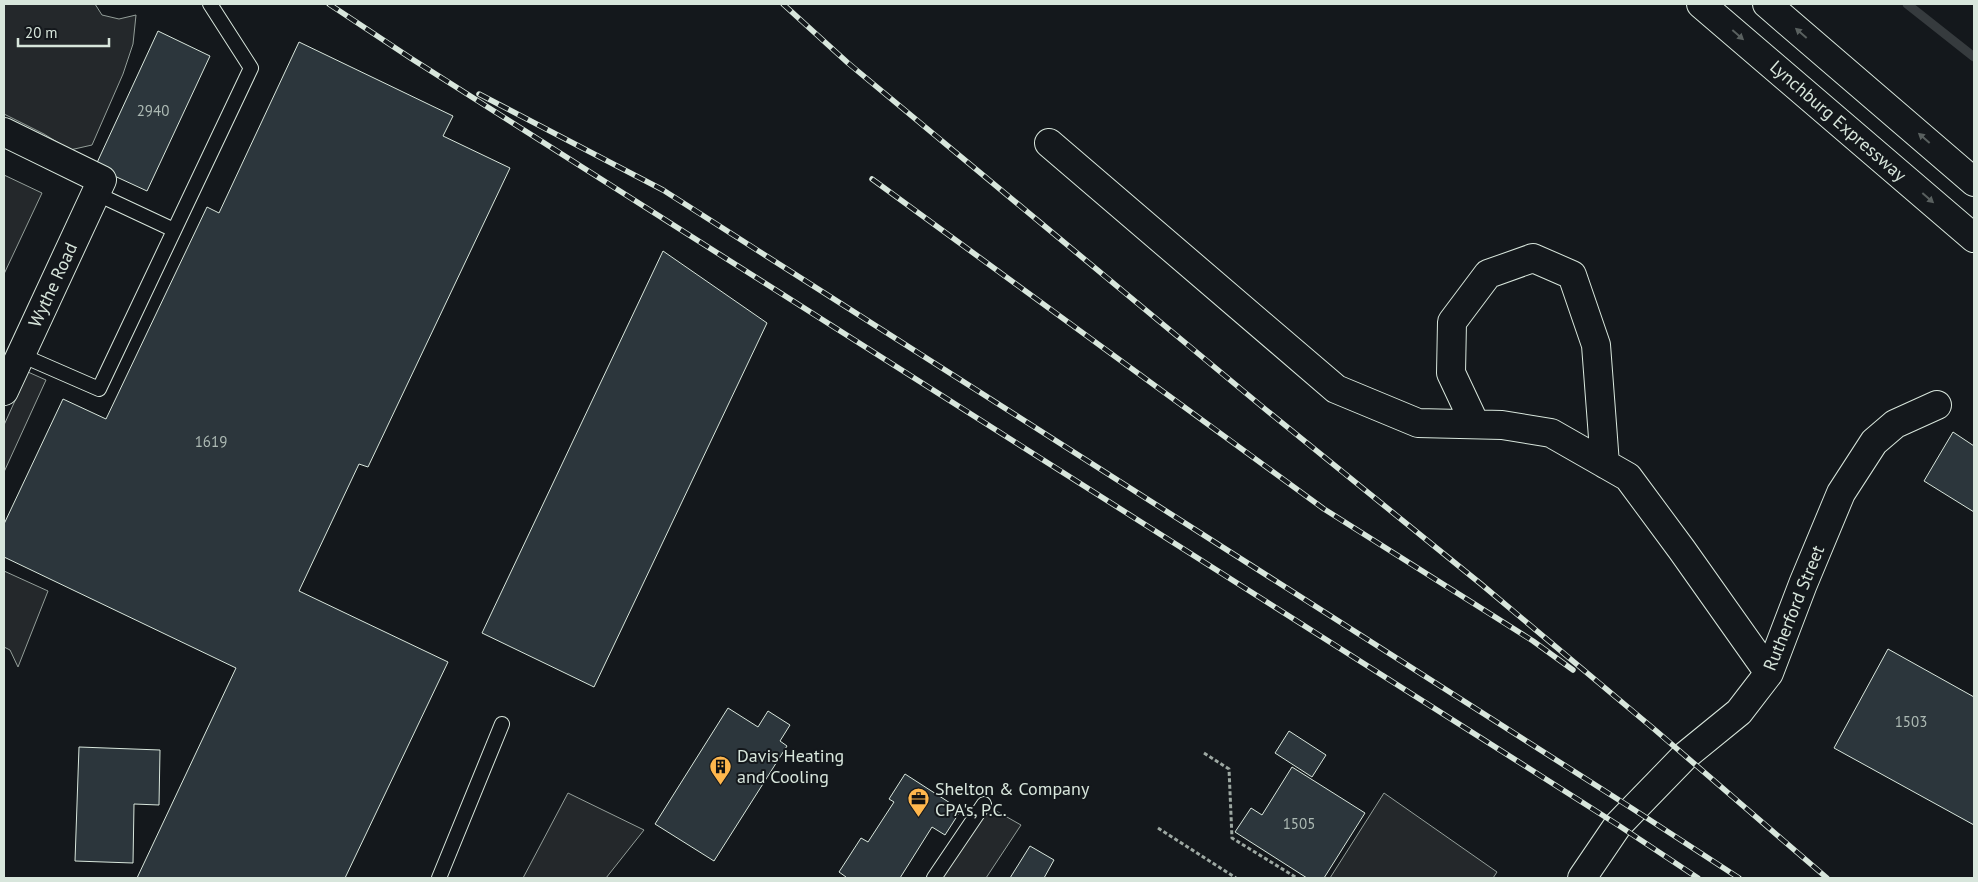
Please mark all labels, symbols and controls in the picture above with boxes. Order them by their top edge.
scale bar [18,15,109,47]
text: 20 m [25,23,58,42]
one-way arrow [1794,27,1807,38]
one-way arrow [1731,30,1744,41]
street label: Lynchburg Expressway [1765,55,1912,187]
house number: 2940 [137,101,169,120]
one-way arrow [1918,133,1931,144]
one-way arrow [1921,193,1934,204]
street label: Wythe Road [23,239,82,331]
house number: 1619 [195,432,227,451]
street label: Rutherford Street [1758,542,1829,674]
house number: 1503 [1895,712,1927,731]
place label: Davis Heating and Cooling [737,744,844,788]
building icon: Davis Heating and Cooling [709,754,733,785]
place label: Shelton & Company CPA's, P.C. [935,777,1090,821]
office icon: Shelton & Company CPA's, P.C. [907,787,931,818]
house number: 1505 [1283,814,1315,833]

